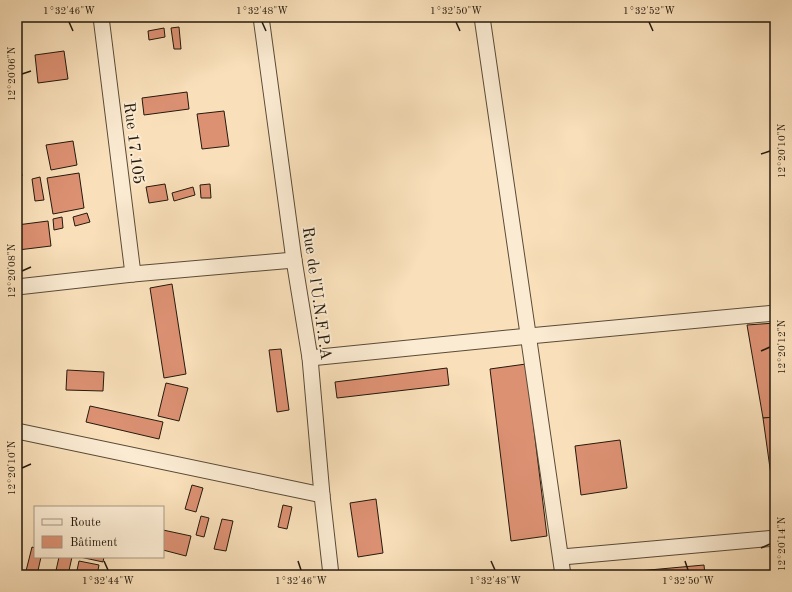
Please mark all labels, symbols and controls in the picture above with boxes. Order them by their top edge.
text: 1°32'46"W [43,6,95,16]
text: 1°32'48"W [236,6,288,16]
text: 1°32'50"W [430,6,482,16]
text: 1°32'52"W [623,6,675,16]
text: 12°20'06"N [7,46,17,101]
street label: Rue 17.105 [120,101,146,185]
text: 12°20'10"N [777,123,787,178]
street label: Rue de l'U.N.F.P.A [299,226,333,361]
text: 12°20'08"N [7,243,17,298]
text: 12°20'12"N [777,319,787,374]
text: 12°20'10"N [7,440,17,495]
legend [34,506,164,558]
text: 12°20'14"N [777,516,787,571]
text: Route [70,517,101,529]
text: Bâtiment [70,537,117,549]
text: 1°32'44"W [82,576,134,586]
text: 1°32'46"W [275,576,327,586]
text: 1°32'48"W [469,576,521,586]
text: 1°32'50"W [662,576,714,586]

